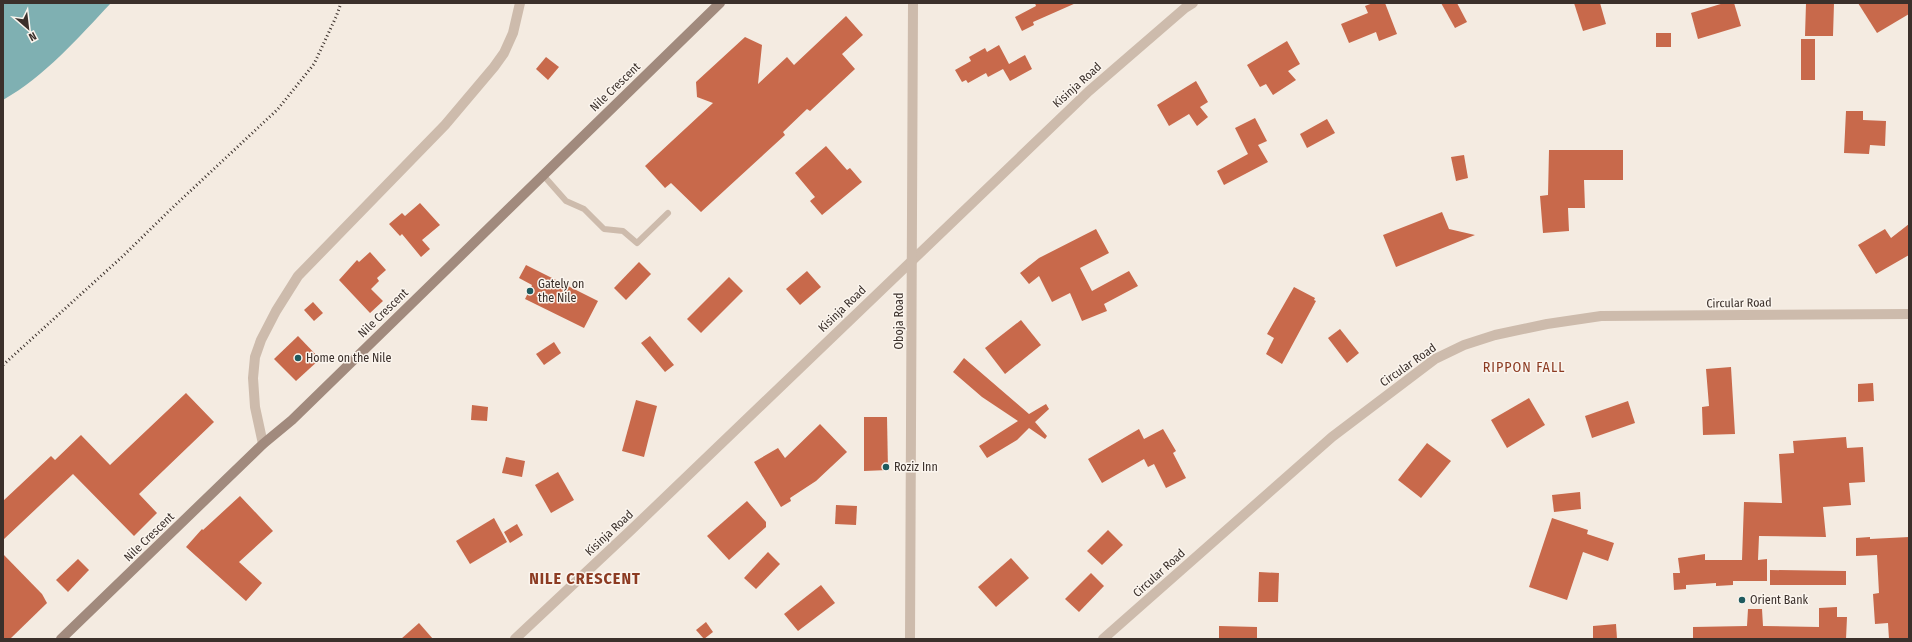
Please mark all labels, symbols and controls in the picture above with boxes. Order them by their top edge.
north arrow [8,8,48,48]
text: N [26,29,38,44]
street label: Nile Crescent [587,60,643,114]
street label: Kisinja Road [1050,60,1104,110]
place label: Gately on the Nile [538,277,584,305]
street label: Kisinja Road [815,283,869,335]
street label: Nile Crescent [355,286,411,340]
marker: Gately on the Nile [525,286,535,296]
street label: Oboja Road [892,293,906,349]
street label: Circular Road [1706,295,1772,311]
street label: Circular Road [1377,341,1439,389]
place label: Home on the Nile [306,351,391,365]
marker: Home on the Nile [293,353,303,363]
district label: RIPPON FALL [1483,359,1565,376]
place label: Roziz Inn [894,460,938,474]
marker: Roziz Inn [881,462,891,472]
street label: Kisinja Road [582,507,636,559]
street label: Nile Crescent [121,510,177,564]
street label: Circular Road [1130,546,1188,600]
district label: NILE CRESCENT [529,569,641,588]
place label: Orient Bank [1750,593,1809,607]
marker: Orient Bank [1737,595,1747,605]

